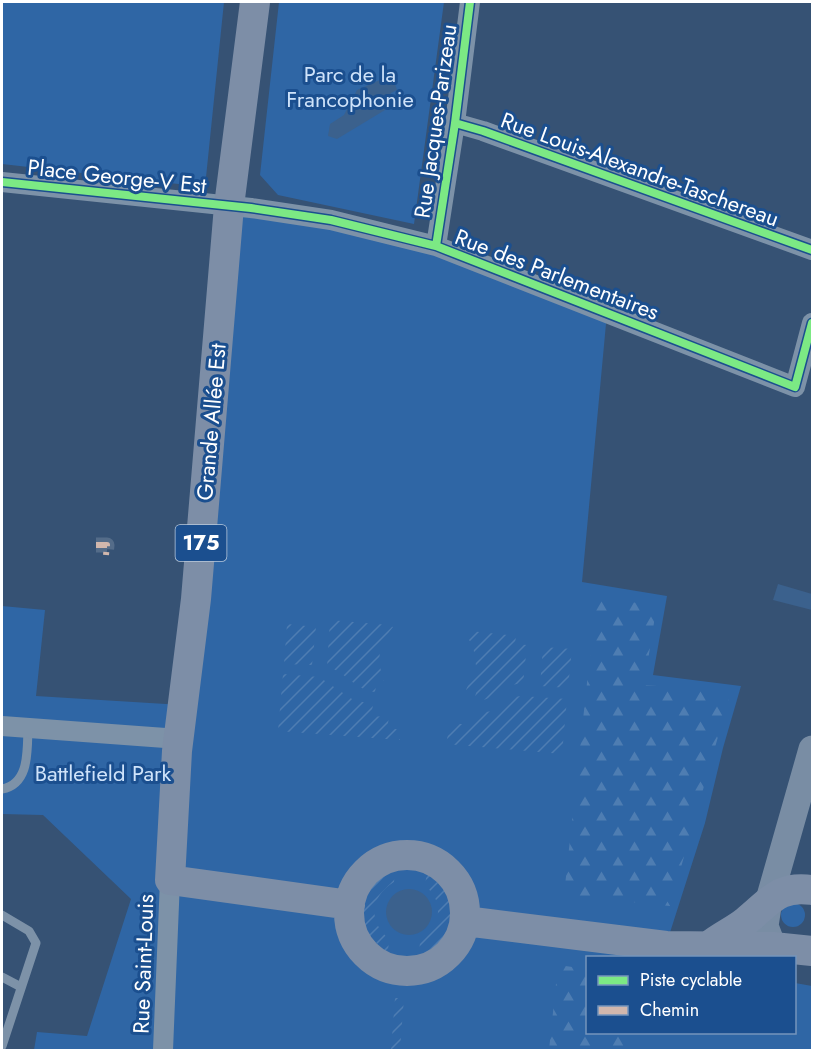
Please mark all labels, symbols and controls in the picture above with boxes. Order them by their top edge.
street label: Rue Jacques-Parizeau [406,22,464,220]
park label: Parc de la Francophonie [286,58,414,115]
street label: Rue Louis-Alexandre-Taschereau [497,104,783,234]
street label: Place George-V Est [26,151,209,201]
street label: Rue des Parlementaires [450,220,664,328]
street label: Grande Allée Est [188,342,234,502]
road number: 175 [176,525,226,561]
park label: Battlefield Park [35,757,172,789]
street label: Rue Saint-Louis [125,894,161,1034]
legend [586,956,796,1034]
text: Piste cyclable [640,967,742,993]
text: Chemin [640,997,699,1023]

